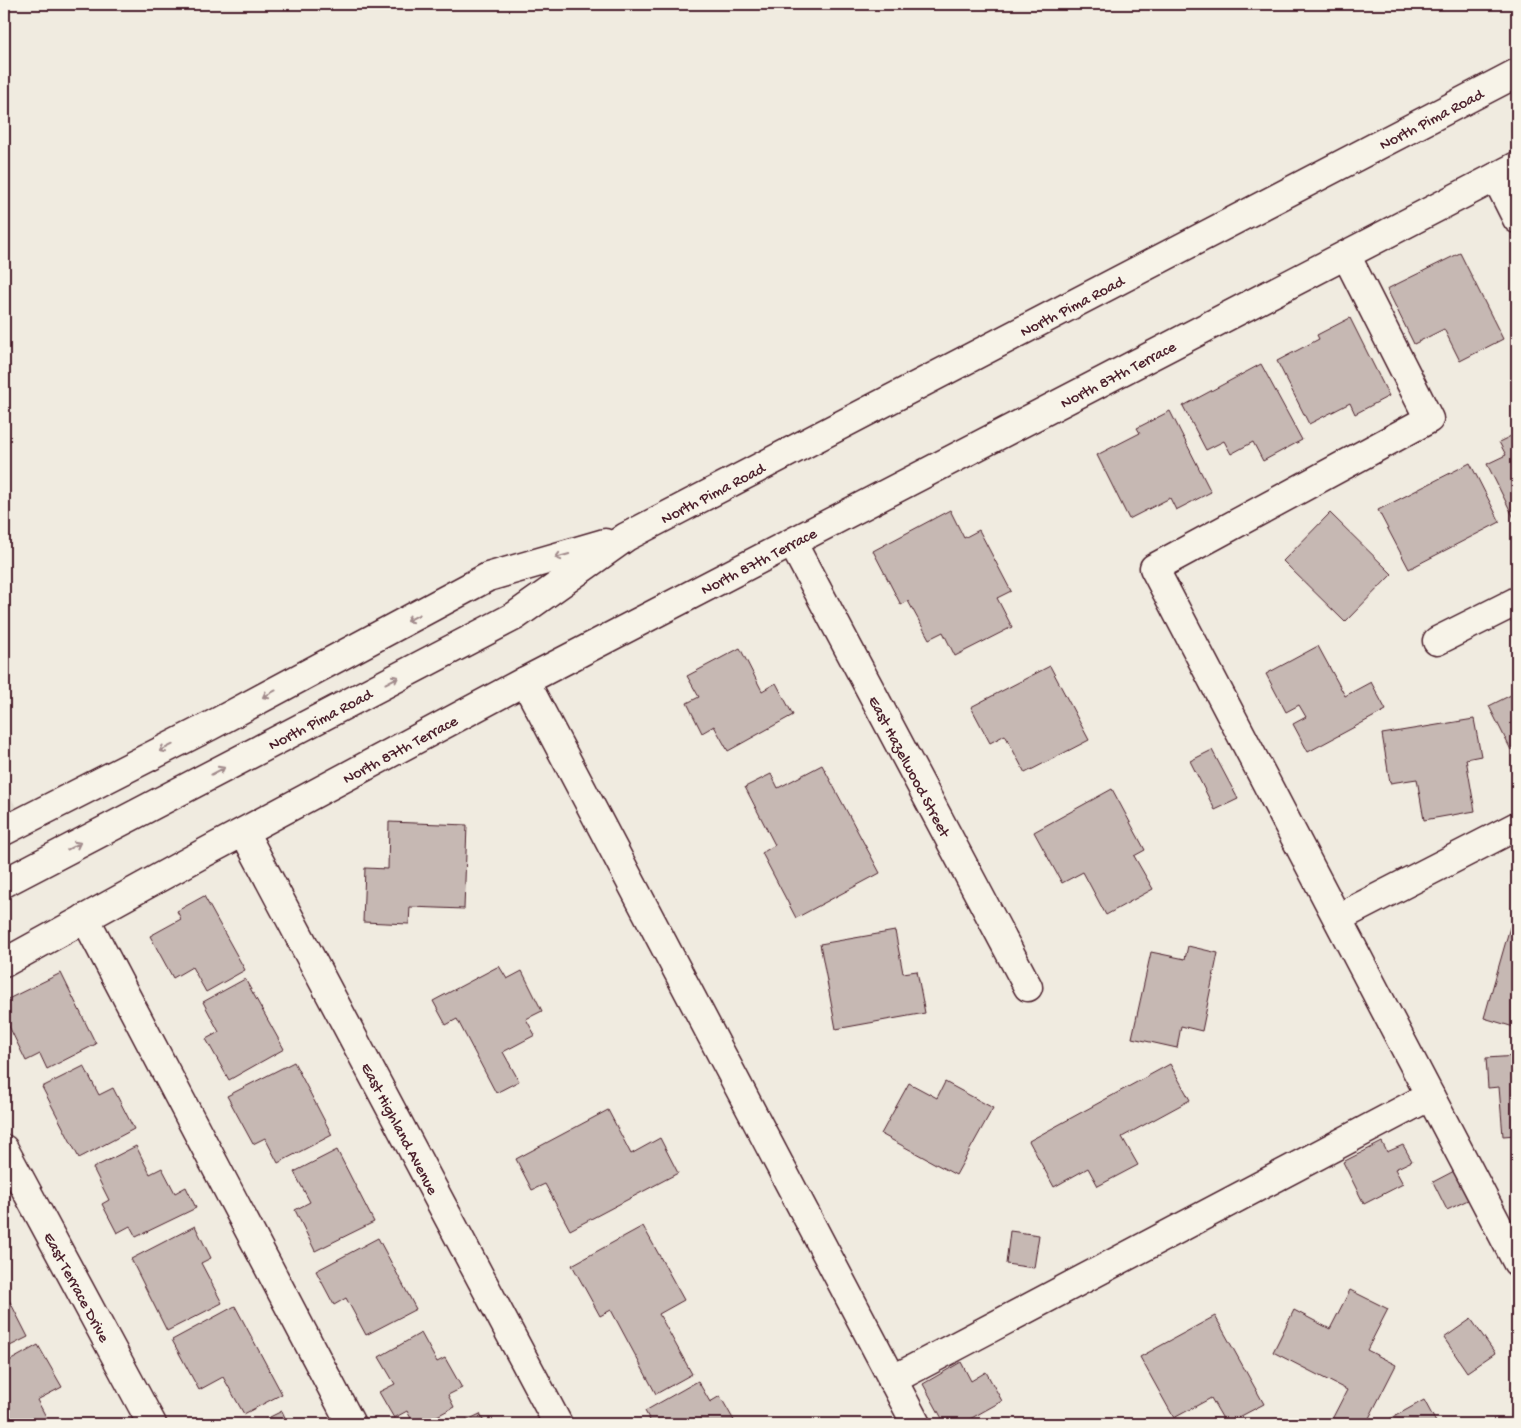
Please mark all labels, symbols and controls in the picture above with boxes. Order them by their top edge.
street label: North Pima Road [1377,85,1489,156]
street label: North Pima Road [1018,272,1130,343]
street label: North 87th Terrace [1058,338,1181,414]
street label: North Pima Road [659,460,771,530]
street label: North 87th Terrace [699,525,821,601]
one-way arrow [555,551,571,561]
one-way arrow [406,613,421,623]
one-way arrow [384,675,399,685]
street label: North Pima Road [266,686,378,756]
one-way arrow [262,689,277,699]
street label: East Hazelwood Street [862,694,953,842]
street label: North 87th Terrace [340,712,463,790]
one-way arrow [159,744,174,753]
one-way arrow [210,766,225,775]
one-way arrow [66,841,81,850]
street label: East Highland Avenue [355,1060,441,1200]
street label: East Terrace Drive [38,1230,113,1347]

